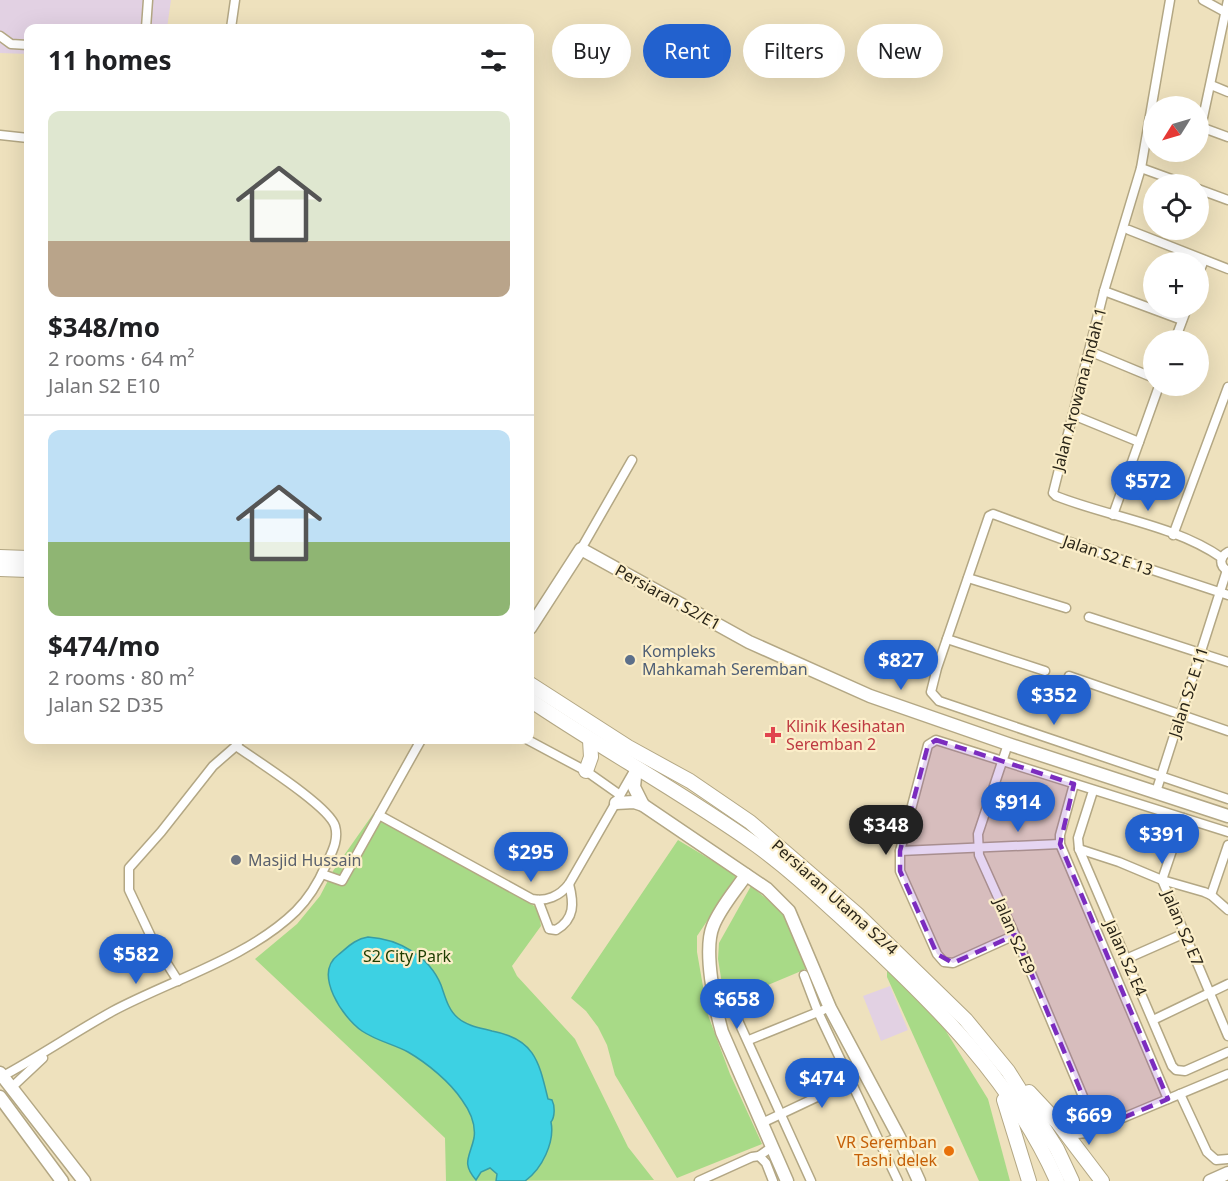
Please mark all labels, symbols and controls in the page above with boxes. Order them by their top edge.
chip: Buy [552,24,631,78]
chip: Rent [643,24,731,78]
chip: Filters [743,24,845,78]
chip: New [857,24,943,78]
text: 11 homes [48,42,172,78]
icon: filters [477,44,510,77]
north arrow [1143,96,1209,162]
map controls [1143,96,1209,396]
icon: home [225,150,333,258]
button: locate [1143,174,1209,240]
button: + [1143,252,1209,318]
street label: Jalan Arowana Indah 1 [1046,305,1111,475]
text: $348/mo [48,309,160,345]
button: − [1143,330,1209,396]
text: 2 rooms · 64 m² [48,345,195,372]
text: Jalan S2 E10 [48,372,160,399]
pin: $572 [1112,461,1184,512]
text: $572 [1125,467,1171,494]
icon: home [225,469,333,577]
street label: Jalan S2 E 13 [1058,529,1156,581]
street label: Persiaran S2/E1 [611,559,725,635]
text: $474/mo [48,628,160,664]
place label: Kompleks Mahkamah Seremban [642,640,808,680]
pin: $827 [865,640,937,691]
street label: Jalan S2 E 11 [1162,644,1213,742]
text: $827 [878,646,924,673]
marker: Kompleks Mahkamah Seremban [623,653,637,667]
text: 2 rooms · 80 m² [48,664,195,691]
pin: $352 [1018,675,1090,726]
text: $352 [1031,681,1077,708]
text: Jalan S2 D35 [48,691,164,718]
place label: Klinik Kesihatan Seremban 2 [786,715,905,755]
marker: Klinik Kesihatan Seremban 2 [764,726,782,744]
pin: $914 [982,782,1054,833]
text: $914 [995,788,1041,815]
pin: $348 [850,805,922,856]
text: $348 [863,811,909,838]
pin: $391 [1126,814,1198,865]
text: $391 [1139,820,1185,847]
pin: $295 [495,832,567,883]
street label: Persiaran Utama S2/4 [767,834,903,960]
text: $295 [508,838,554,865]
place label: Masjid Hussain [248,849,361,871]
marker: Masjid Hussain [229,853,243,867]
street label: Jalan S2 E7 [1156,885,1209,969]
street label: Jalan S2 E9 [988,893,1041,977]
street label: Jalan S2 E4 [1099,915,1152,999]
pin: $582 [100,934,172,985]
text: $582 [113,940,159,967]
park label: S2 City Park [363,945,452,967]
pin: $658 [701,979,773,1030]
text: $658 [714,985,760,1012]
pin: $474 [786,1058,858,1109]
text: $474 [799,1064,845,1091]
pin: $669 [1053,1095,1125,1146]
text: $669 [1066,1101,1112,1128]
place label: VR Seremban Tashi delek [837,1131,937,1171]
marker: VR Seremban Tashi delek [942,1144,956,1158]

